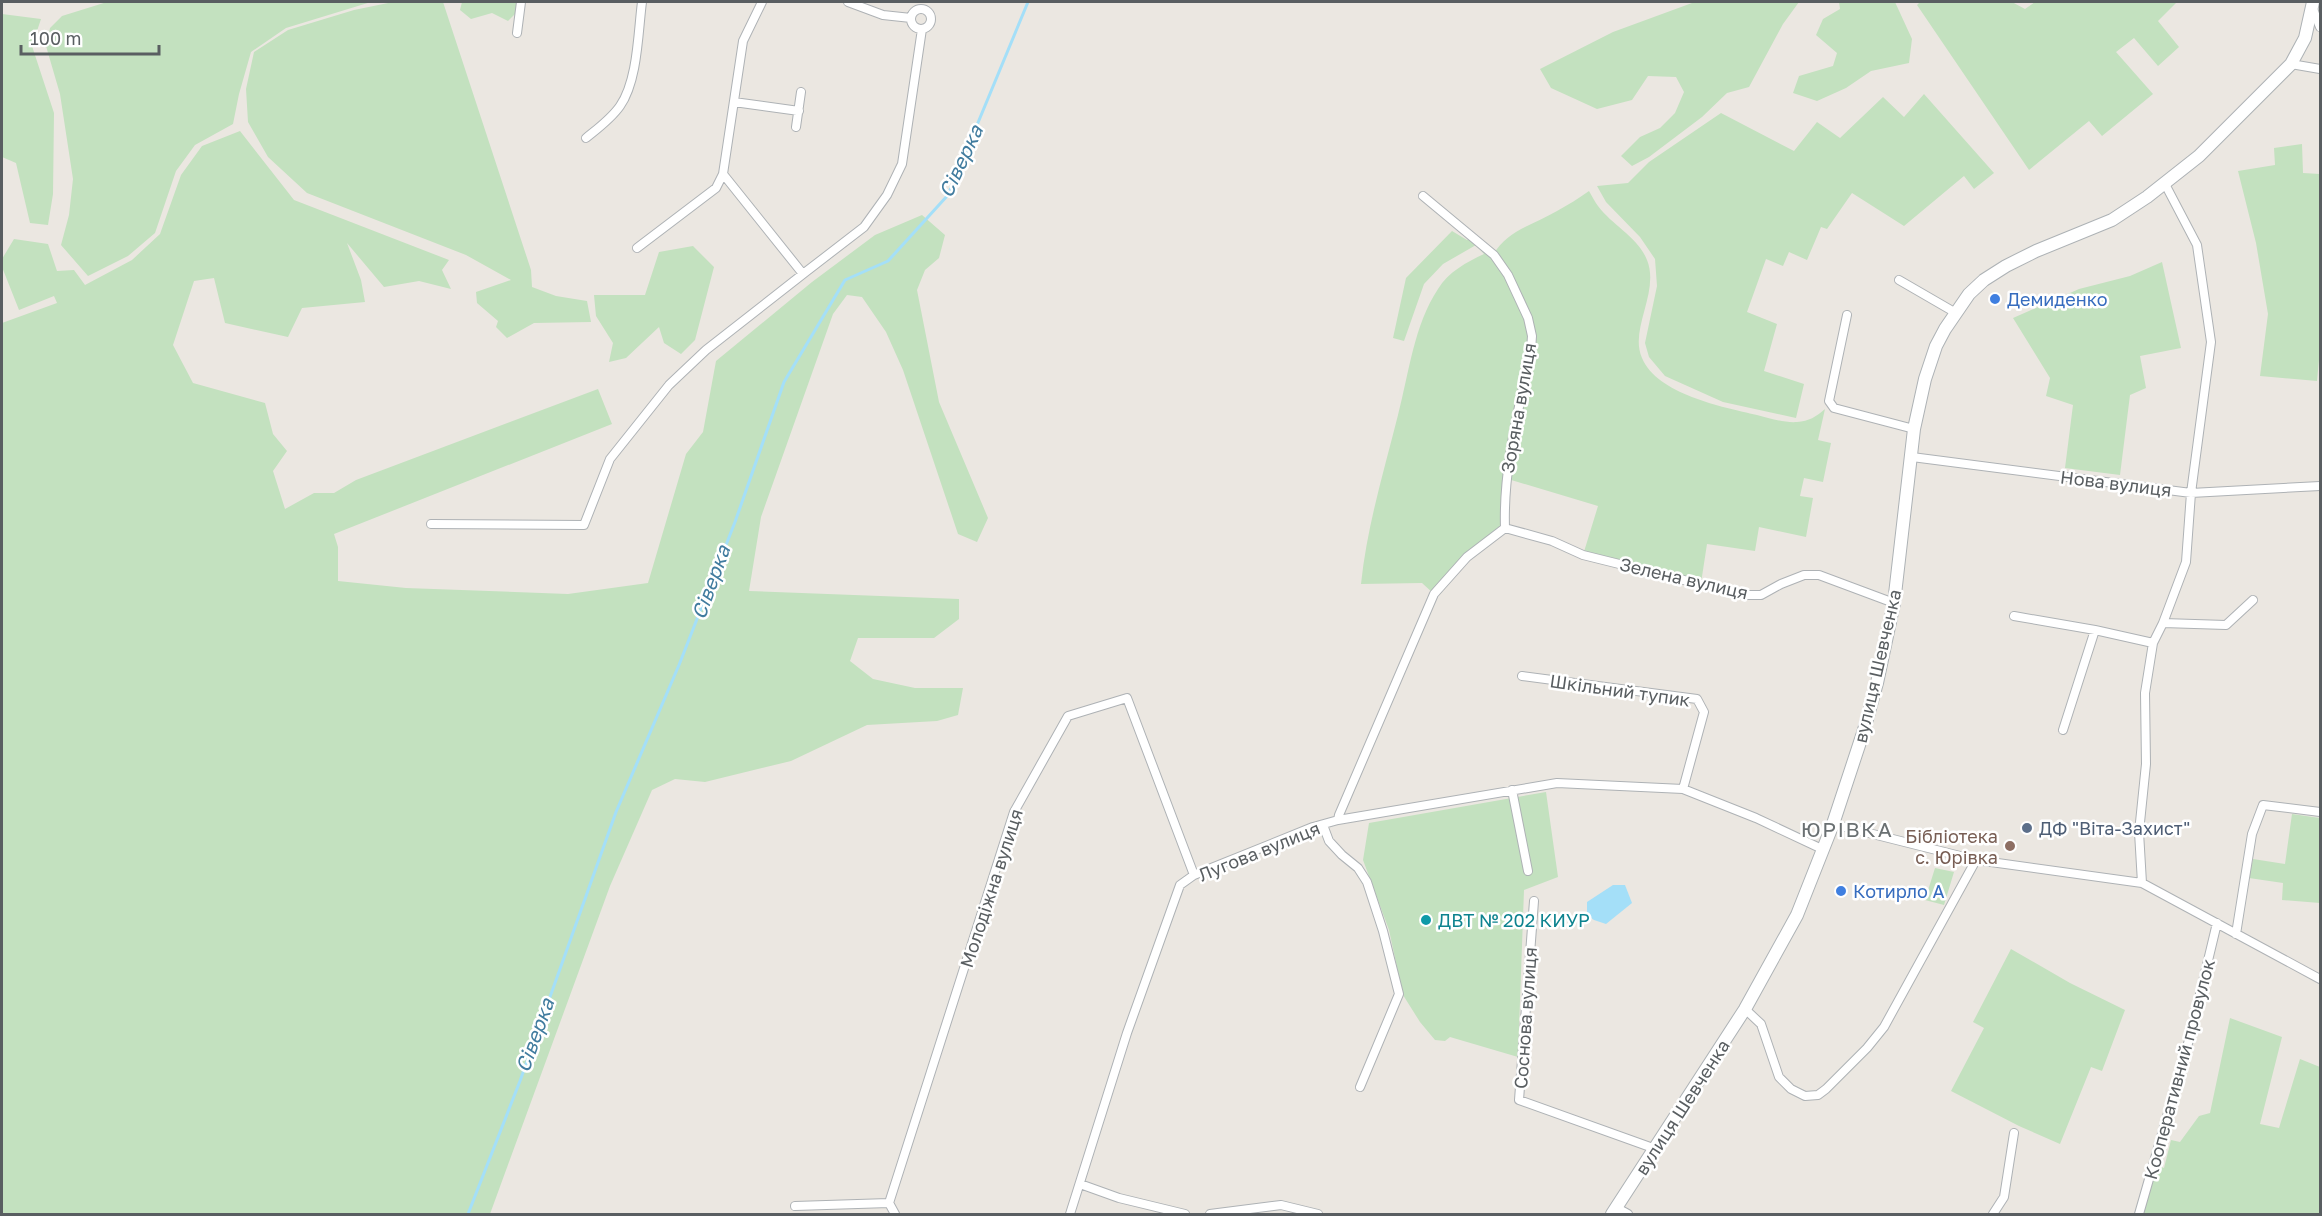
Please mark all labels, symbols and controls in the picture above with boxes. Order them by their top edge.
scale bar [21,18,159,56]
text: 100 m [30,27,81,49]
water label: Сіверка [933,121,987,201]
place label: Демиденко [2007,288,2107,310]
marker: Демиденко [1988,292,2002,306]
street label: Зоряна вулиця [1496,341,1540,475]
street label: Нова вулиця [2059,465,2173,501]
water label: Сіверка [686,541,735,622]
street label: Зелена вулиця [1618,553,1750,603]
street label: вулиця Шевченка [1849,587,1905,745]
street label: Шкільний тупик [1548,669,1692,711]
street label: Молодіжна вулиця [955,806,1027,970]
district label: ЮРІВКА [1801,816,1893,842]
street label: Лугова вулиця [1195,817,1323,885]
place label: ДФ "Віта-Захист" [2039,817,2190,839]
marker: ДФ "Віта-Захист" [2020,821,2034,835]
place label: Бібліотека с. Юрівка [1905,825,1998,868]
marker: Бібліотека с. Юрівка [2003,839,2017,853]
place label: Котирло А [1853,880,1944,902]
marker: Котирло А [1834,884,1848,898]
place label: ДВТ № 202 КИУР [1438,909,1590,931]
marker: ДВТ № 202 КИУР [1419,913,1433,927]
street label: Соснова вулиця [1509,946,1541,1090]
street label: Кооперативний провулок [2139,956,2219,1182]
water label: Сіверка [510,994,559,1075]
street label: вулиця Шевченка [1630,1035,1734,1179]

